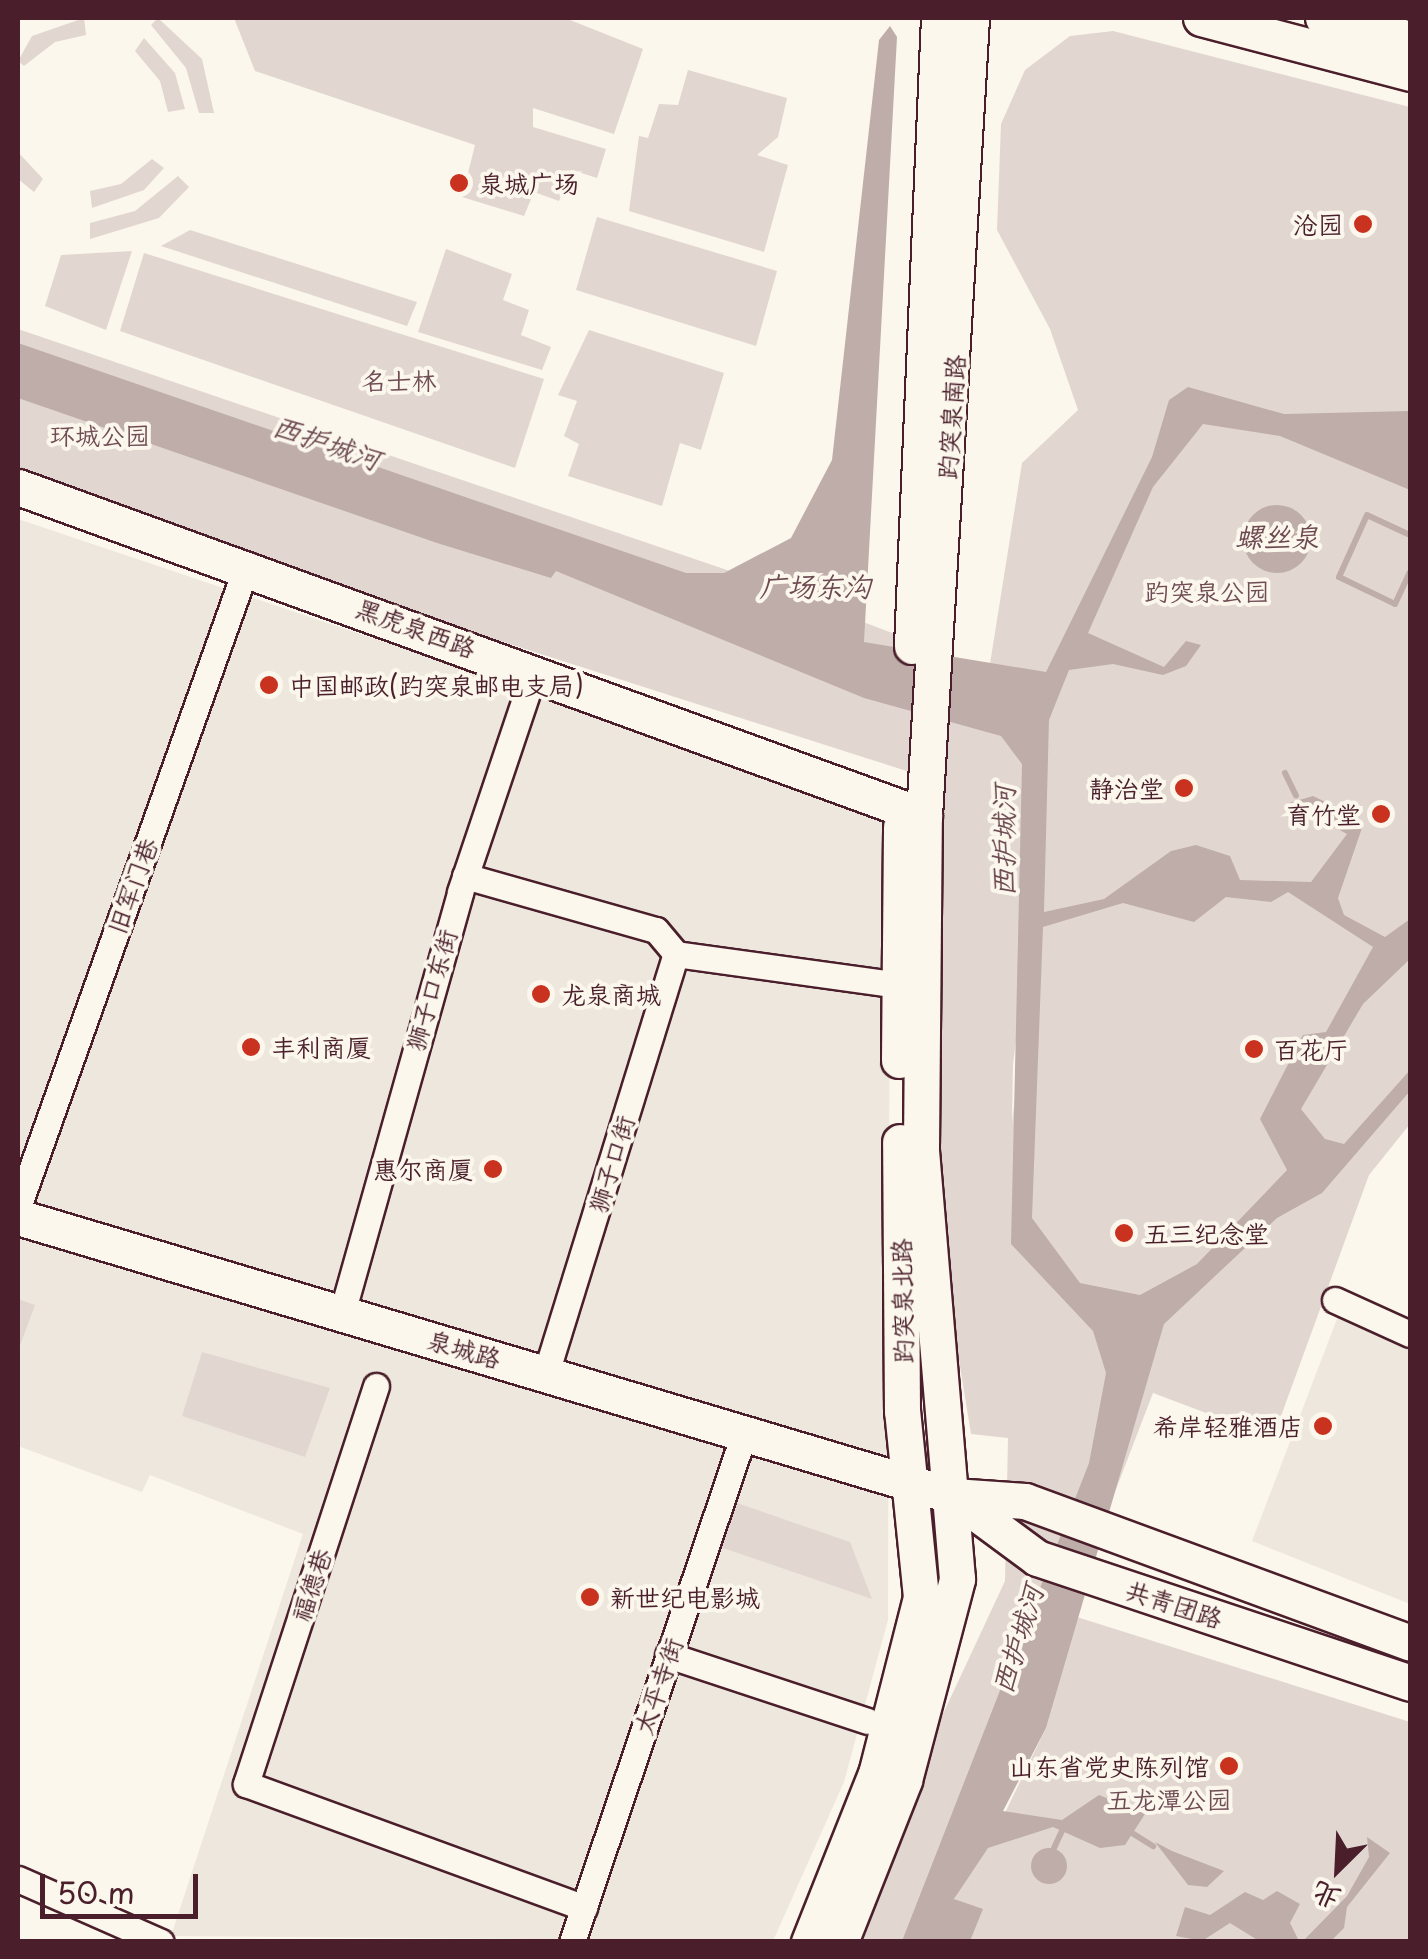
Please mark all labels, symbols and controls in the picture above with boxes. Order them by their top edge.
place label: 泉城广场 [479,168,579,198]
marker: 泉城广场 [448,172,470,194]
place label: 沧园 [1293,209,1343,239]
marker: 沧园 [1352,213,1374,235]
street label: 趵突泉南路 [932,354,970,480]
park label: 名士林 [362,365,436,395]
water label: 西护城河 [269,408,385,476]
park label: 环城公园 [50,420,150,450]
water label: 螺丝泉 [1235,519,1319,553]
water label: 广场东沟 [759,569,871,603]
park label: 趵突泉公园 [1145,576,1269,606]
street label: 黑虎泉西路 [352,593,480,663]
place label: 中国邮政(趵突泉邮电支局) [289,670,584,700]
marker: 中国邮政(趵突泉邮电支局) [258,674,280,696]
place label: 静治堂 [1089,773,1164,803]
marker: 静治堂 [1173,777,1195,799]
water label: 西护城河 [986,785,1020,897]
place label: 育竹堂 [1286,799,1361,829]
marker: 育竹堂 [1370,803,1392,825]
street label: 旧军门巷 [101,834,163,938]
street label: 狮子口东街 [399,926,463,1054]
place label: 龙泉商城 [561,979,661,1009]
marker: 龙泉商城 [530,983,552,1005]
place label: 丰利商厦 [271,1032,371,1062]
place label: 百花厅 [1274,1034,1349,1064]
marker: 丰利商厦 [240,1036,262,1058]
marker: 百花厅 [1243,1038,1265,1060]
street label: 狮子口街 [582,1112,640,1216]
place label: 惠尔商厦 [373,1154,473,1184]
marker: 惠尔商厦 [482,1158,504,1180]
place label: 五三纪念堂 [1144,1218,1269,1248]
marker: 五三纪念堂 [1113,1222,1135,1244]
street label: 趵突泉北路 [886,1238,918,1364]
street label: 泉城路 [424,1324,504,1374]
place label: 希岸轻雅酒店 [1153,1411,1303,1441]
marker: 希岸轻雅酒店 [1312,1415,1334,1437]
street label: 福德巷 [285,1545,337,1625]
street label: 共青团路 [1122,1574,1226,1634]
water label: 西护城河 [985,1581,1049,1697]
place label: 新世纪电影城 [610,1582,760,1612]
marker: 新世纪电影城 [579,1586,601,1608]
street label: 太平寺街 [628,1634,688,1738]
place label: 山东省党史陈列馆 [1009,1751,1209,1781]
marker: 山东省党史陈列馆 [1218,1755,1240,1777]
park label: 五龙潭公园 [1107,1784,1231,1814]
north arrow [1288,1819,1388,1919]
scale bar [45,1854,202,1916]
text: 50 m [57,1869,135,1914]
text: 北 [1304,1872,1347,1922]

